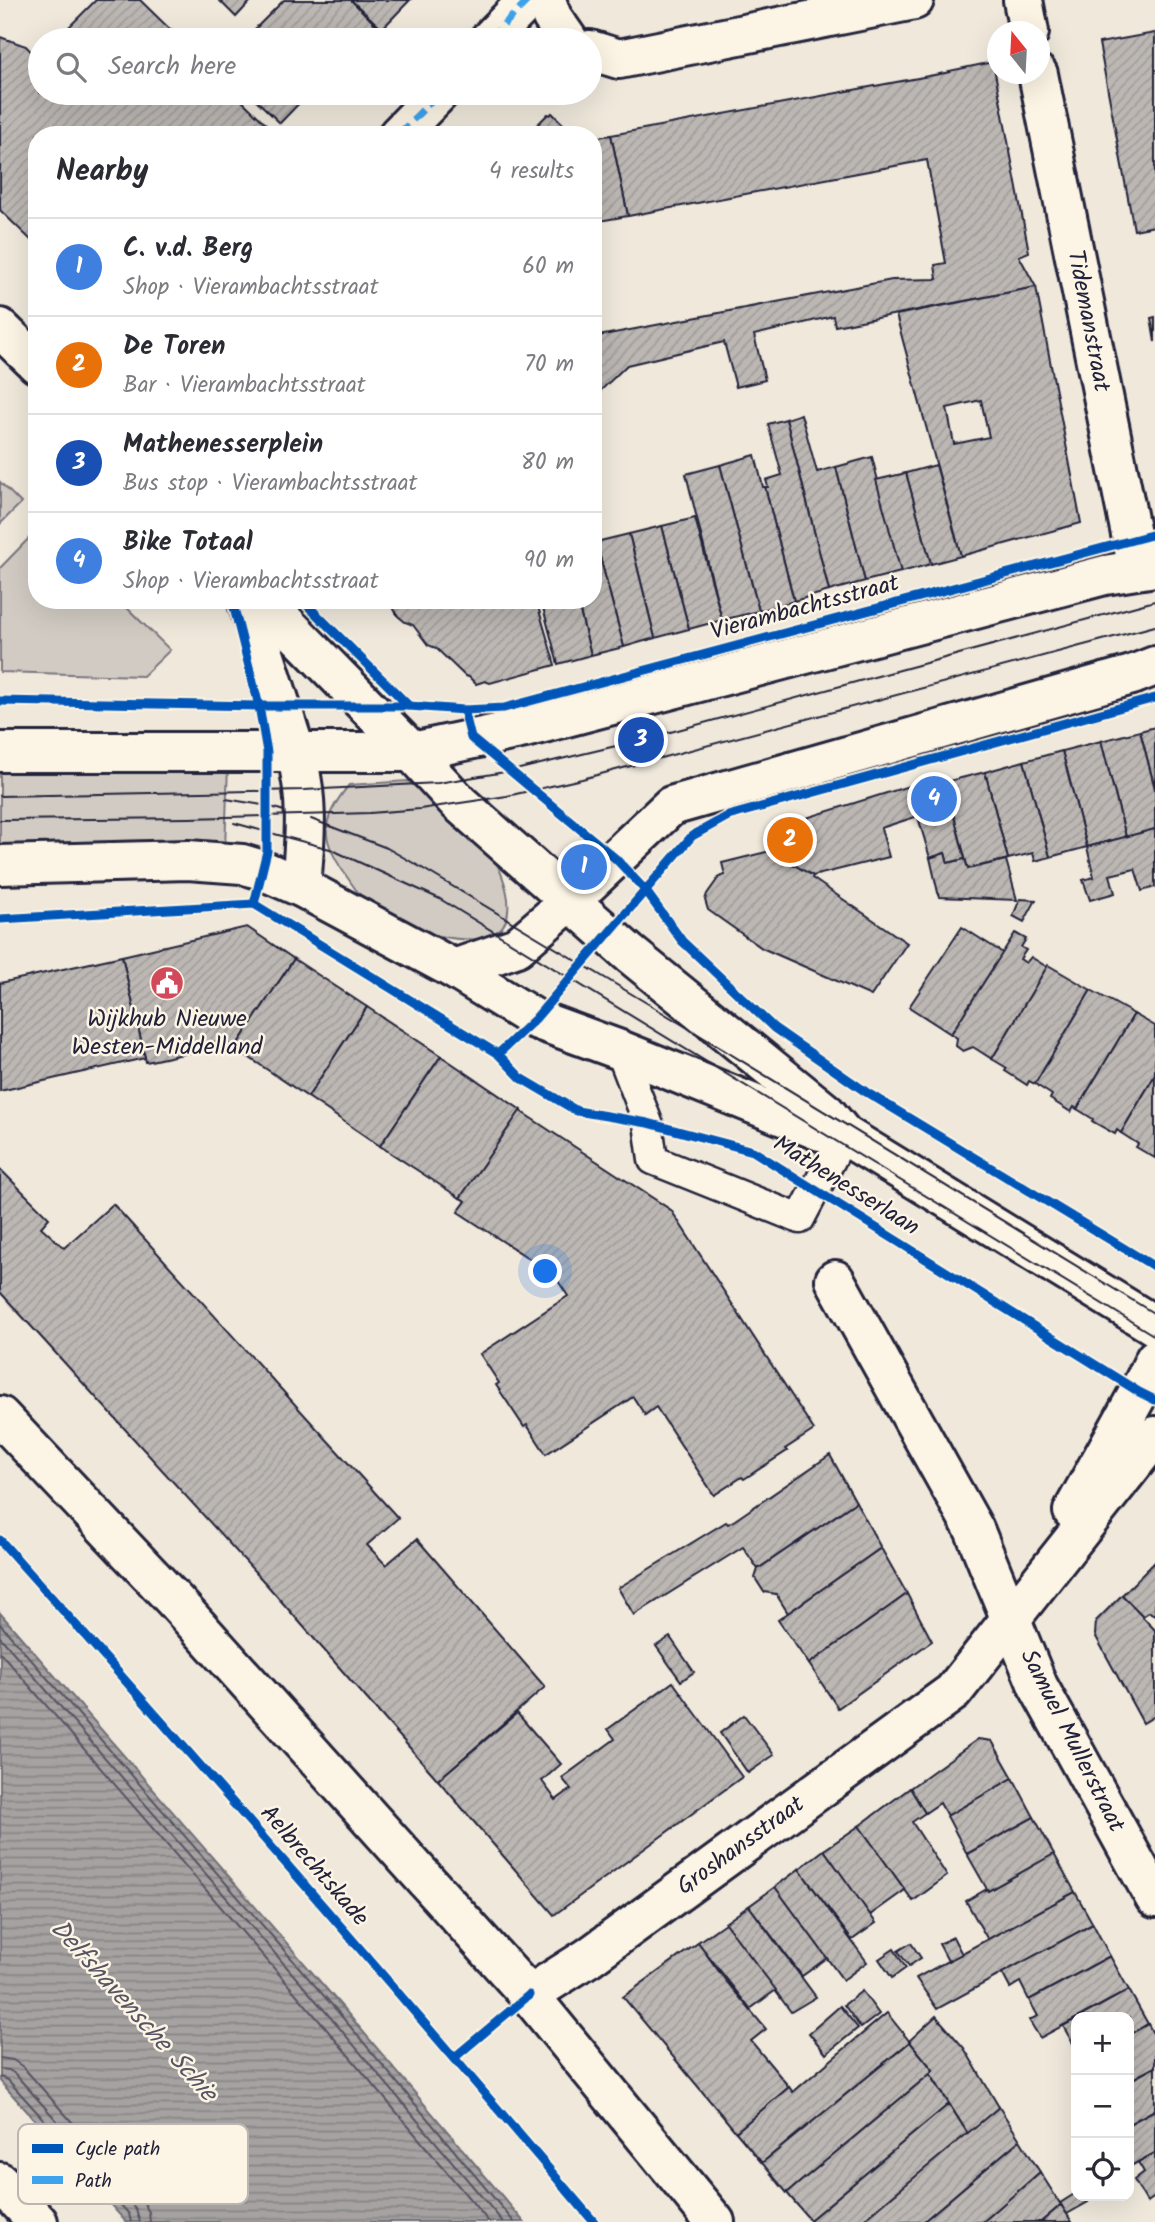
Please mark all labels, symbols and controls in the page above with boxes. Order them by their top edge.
north arrow [987,21,1050,84]
search box [28,28,602,105]
text: Search here [108,46,236,88]
icon: search [52,48,90,86]
text: Nearby [56,148,148,196]
text: 4 results [489,154,574,190]
text: C. v.d. Berg [123,228,253,270]
street label: Tidemanstraat [1055,247,1121,396]
text: 1 [76,249,82,285]
text: 60 m [522,249,574,285]
text: Shop · Vierambachtsstraat [123,270,379,306]
text: De Toren [123,326,226,368]
text: 2 [72,347,86,383]
text: 70 m [524,347,574,383]
text: Bar · Vierambachtsstraat [123,368,366,404]
text: Mathenesserplein [123,424,323,466]
text: 3 [73,445,85,481]
text: 80 m [521,445,574,481]
text: Bus stop · Vierambachtsstraat [123,466,417,502]
text: Bike Totaal [123,522,253,564]
text: 4 [73,543,85,579]
text: 90 m [524,543,574,579]
text: Shop · Vierambachtsstraat [123,564,379,600]
street label: Vierambachtsstraat [706,564,904,652]
pin: 3 [618,714,664,766]
pin: 4 [911,773,957,825]
pin: 2 [767,814,813,866]
pin: 1 [561,841,607,893]
public building icon: Wijkhub Nieuwe Westen-Middelland [148,964,186,1002]
place label: Wijkhub Nieuwe Westen-Middelland [72,1000,263,1067]
street label: Mathenesserlaan [765,1125,927,1247]
your location [528,1254,562,1288]
street label: Samuel Mullerstraat [1009,1643,1135,1840]
street label: Groshansstraat [669,1786,814,1906]
street label: Aelbrechtskade [250,1796,378,1936]
water label: Delfshavensche Schie [39,1910,229,2114]
map controls [1071,2012,1134,2201]
button: + [1071,2012,1134,2075]
button: − [1071,2075,1134,2138]
legend [18,2124,248,2204]
text: Cycle path [75,2135,160,2165]
button: locate [1071,2138,1134,2201]
text: Path [75,2167,112,2197]

